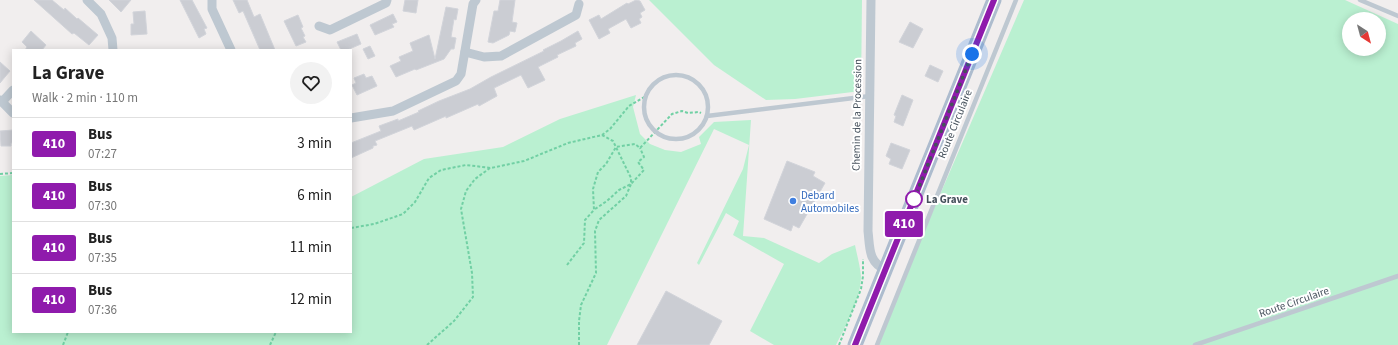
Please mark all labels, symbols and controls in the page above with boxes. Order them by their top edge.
north arrow [1342,12,1386,56]
map controls [1342,12,1386,56]
your location [962,44,982,64]
street label: Chemin de la Procession [849,59,865,171]
text: La Grave [32,60,104,87]
button: heart [290,62,332,104]
street label: Route Circulaire [934,87,976,161]
text: Walk · 2 min · 110 m [32,89,138,107]
text: Bus [88,124,112,145]
text: 3 min [297,133,332,154]
text: 410 [43,134,65,154]
text: 07:27 [88,145,117,163]
text: Bus [88,176,112,197]
text: 6 min [297,185,332,206]
text: 410 [43,186,65,206]
place label: Debard Automobiles [801,188,860,216]
marker: La Grave [905,190,923,208]
place label: La Grave [926,192,968,207]
marker: Debard Automobiles [788,196,798,206]
text: 07:30 [88,197,117,215]
line badge: 410 [881,211,927,237]
text: 410 [893,214,915,234]
text: Bus [88,228,112,249]
text: 11 min [290,237,332,258]
text: 410 [43,238,65,258]
text: 07:35 [88,249,117,267]
text: Bus [88,280,112,301]
street label: Route Circulaire [1257,283,1332,321]
text: 12 min [290,289,332,310]
text: 410 [43,290,65,310]
text: 07:36 [88,301,117,319]

